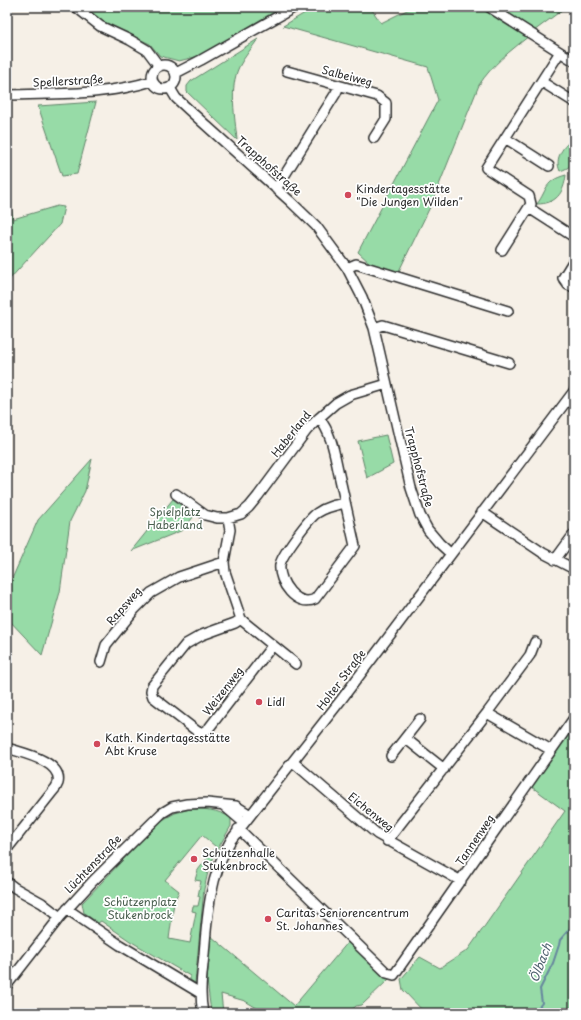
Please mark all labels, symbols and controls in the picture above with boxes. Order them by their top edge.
street label: Salbeiweg [320,61,374,90]
street label: Spellerstraße [32,70,104,91]
street label: Trapphofstraße [233,132,306,200]
place label: Kindertagesstätte "Die Jungen Wilden" [356,180,463,210]
marker: Kindertagesstätte "Die Jungen Wilden" [343,190,353,200]
street label: Haberland [267,407,315,461]
street label: Trapphofstraße [401,425,438,509]
park label: Spielplatz Haberland [147,503,203,533]
street label: Rapsweg [102,583,145,629]
street label: Holter Straße [312,645,370,714]
street label: Weizenweg [198,663,247,719]
place label: Lidl [267,693,285,710]
marker: Lidl [254,697,264,707]
place label: Kath. Kindertagesstätte Abt Kruse [105,729,230,759]
marker: Kath. Kindertagesstätte Abt Kruse [92,739,102,749]
street label: Eichenweg [345,788,398,835]
street label: Tannenweg [451,811,498,869]
street label: Lüchtenstraße [60,830,125,897]
place label: Schützenhalle Stukenbrock [202,844,275,874]
marker: Schützenhalle Stukenbrock [189,854,199,864]
park label: Schützenplatz Stukenbrock [103,893,177,923]
place label: Caritas Seniorencentrum St. Johannes [276,904,409,934]
marker: Caritas Seniorencentrum St. Johannes [263,914,273,924]
water label: Ölbach [524,940,556,985]

